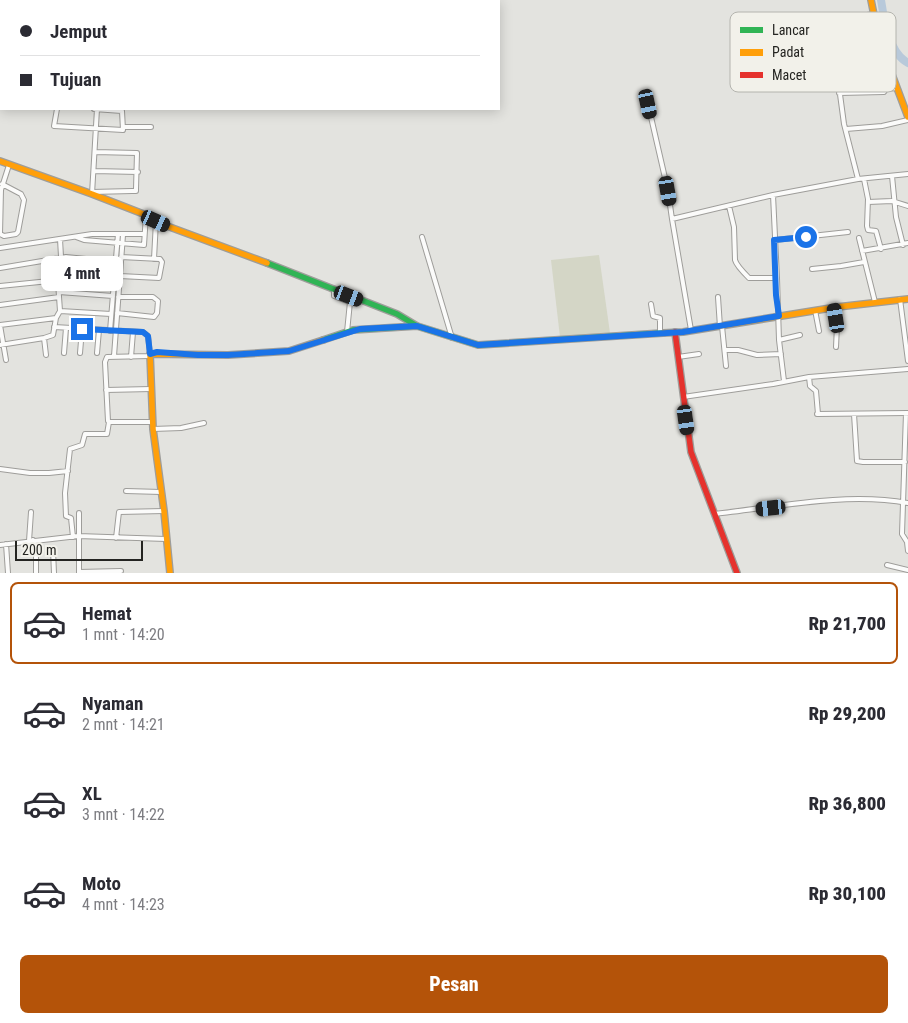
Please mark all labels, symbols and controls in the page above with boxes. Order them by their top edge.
legend [730,12,896,92]
text: Jemput [50,20,107,43]
text: Lancar [772,22,810,38]
text: Padat [772,44,804,60]
text: Macet [772,67,806,83]
text: Tujuan [50,68,101,91]
car [637,88,658,120]
car [658,175,677,207]
car [139,208,172,234]
route start [795,226,817,248]
callout: 4 mnt [41,256,123,292]
text: 4 mnt [64,264,100,283]
car [332,284,365,308]
car [826,302,845,334]
route end [71,318,93,340]
car [676,404,695,436]
car [755,499,786,517]
scale bar [15,538,142,561]
text: 200 m [22,542,57,558]
icon: car [22,601,67,646]
text: Hemat [82,602,132,625]
text: Rp 21,700 [808,612,886,635]
text: 1 mnt · 14:20 [82,625,165,644]
icon: car [22,691,67,736]
text: Nyaman [82,692,143,715]
text: Rp 29,200 [808,702,886,725]
text: 2 mnt · 14:21 [82,715,165,734]
icon: car [22,781,67,826]
text: XL [82,782,102,805]
text: Rp 36,800 [808,792,886,815]
text: 3 mnt · 14:22 [82,805,165,824]
icon: car [22,871,67,916]
text: Moto [82,872,121,895]
text: Rp 30,100 [808,882,886,905]
text: 4 mnt · 14:23 [82,895,165,914]
button: Pesan [20,955,888,1013]

